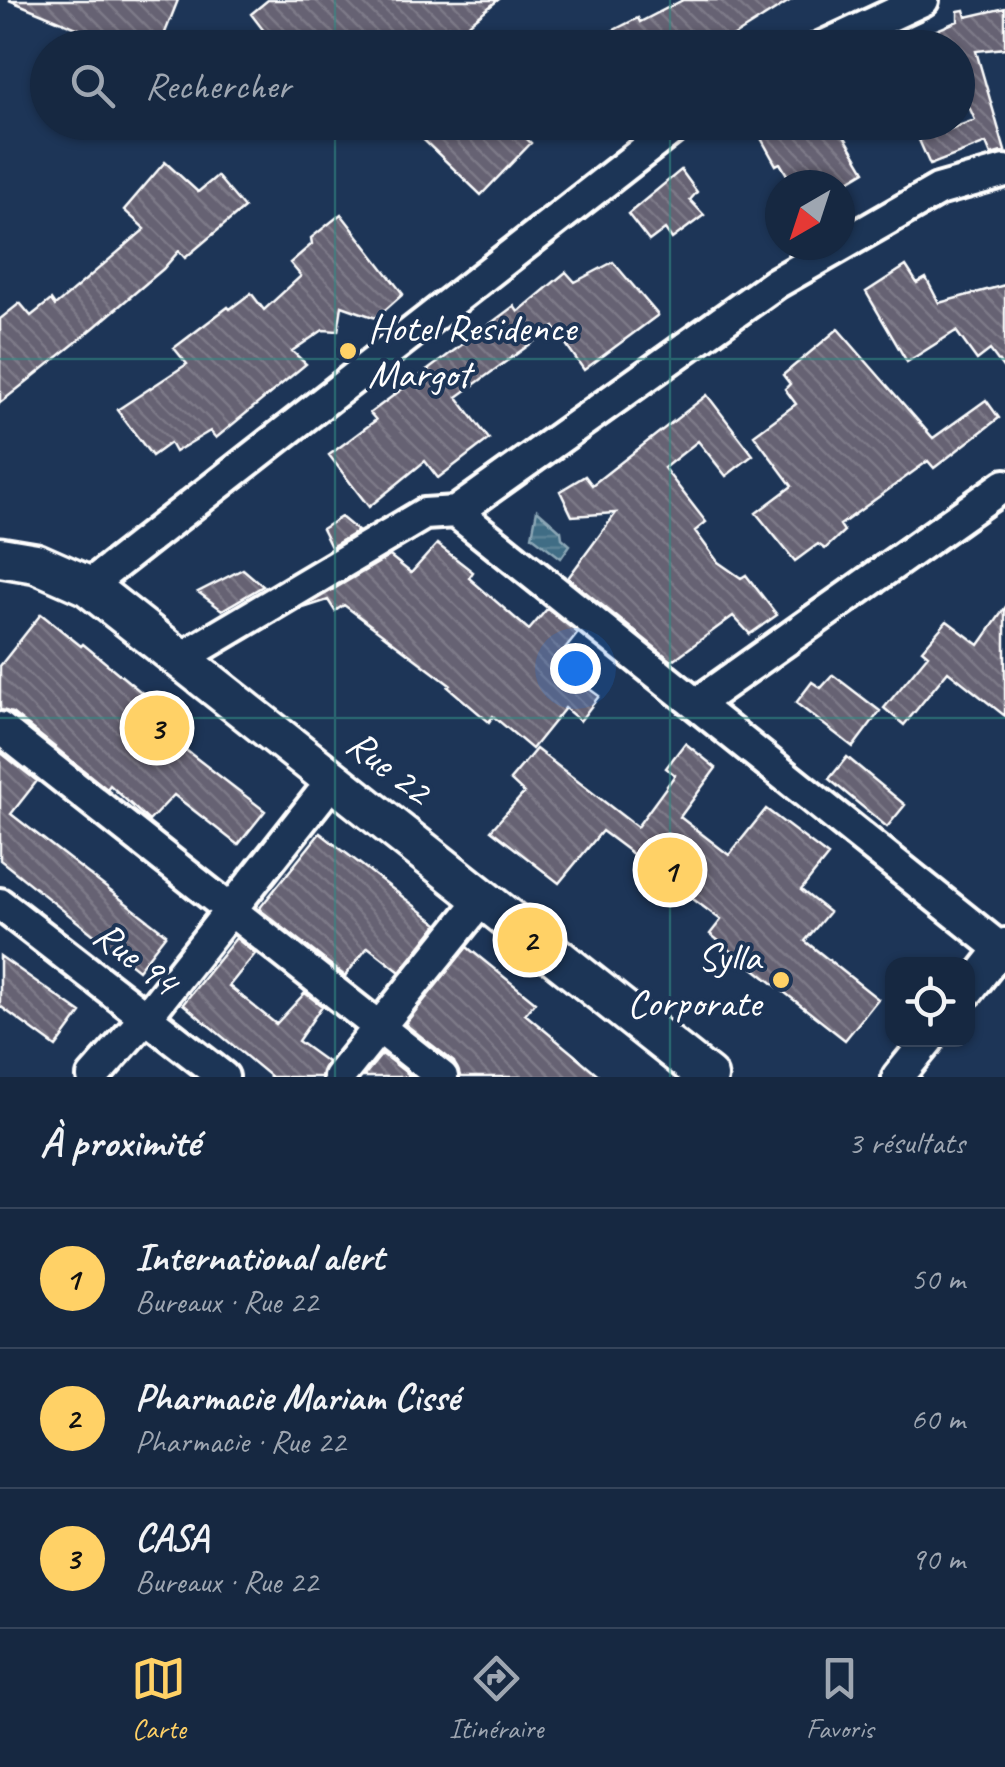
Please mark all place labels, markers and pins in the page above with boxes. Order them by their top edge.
place label: Hotel Residence Margot [368,303,579,399]
marker: Hotel Residence Margot [337,340,359,362]
pin: 3 [124,690,190,766]
pin: 1 [638,832,702,908]
pin: 2 [498,902,562,978]
place label: Sylla Corporate [627,932,764,1028]
marker: Sylla Corporate [770,969,792,991]

